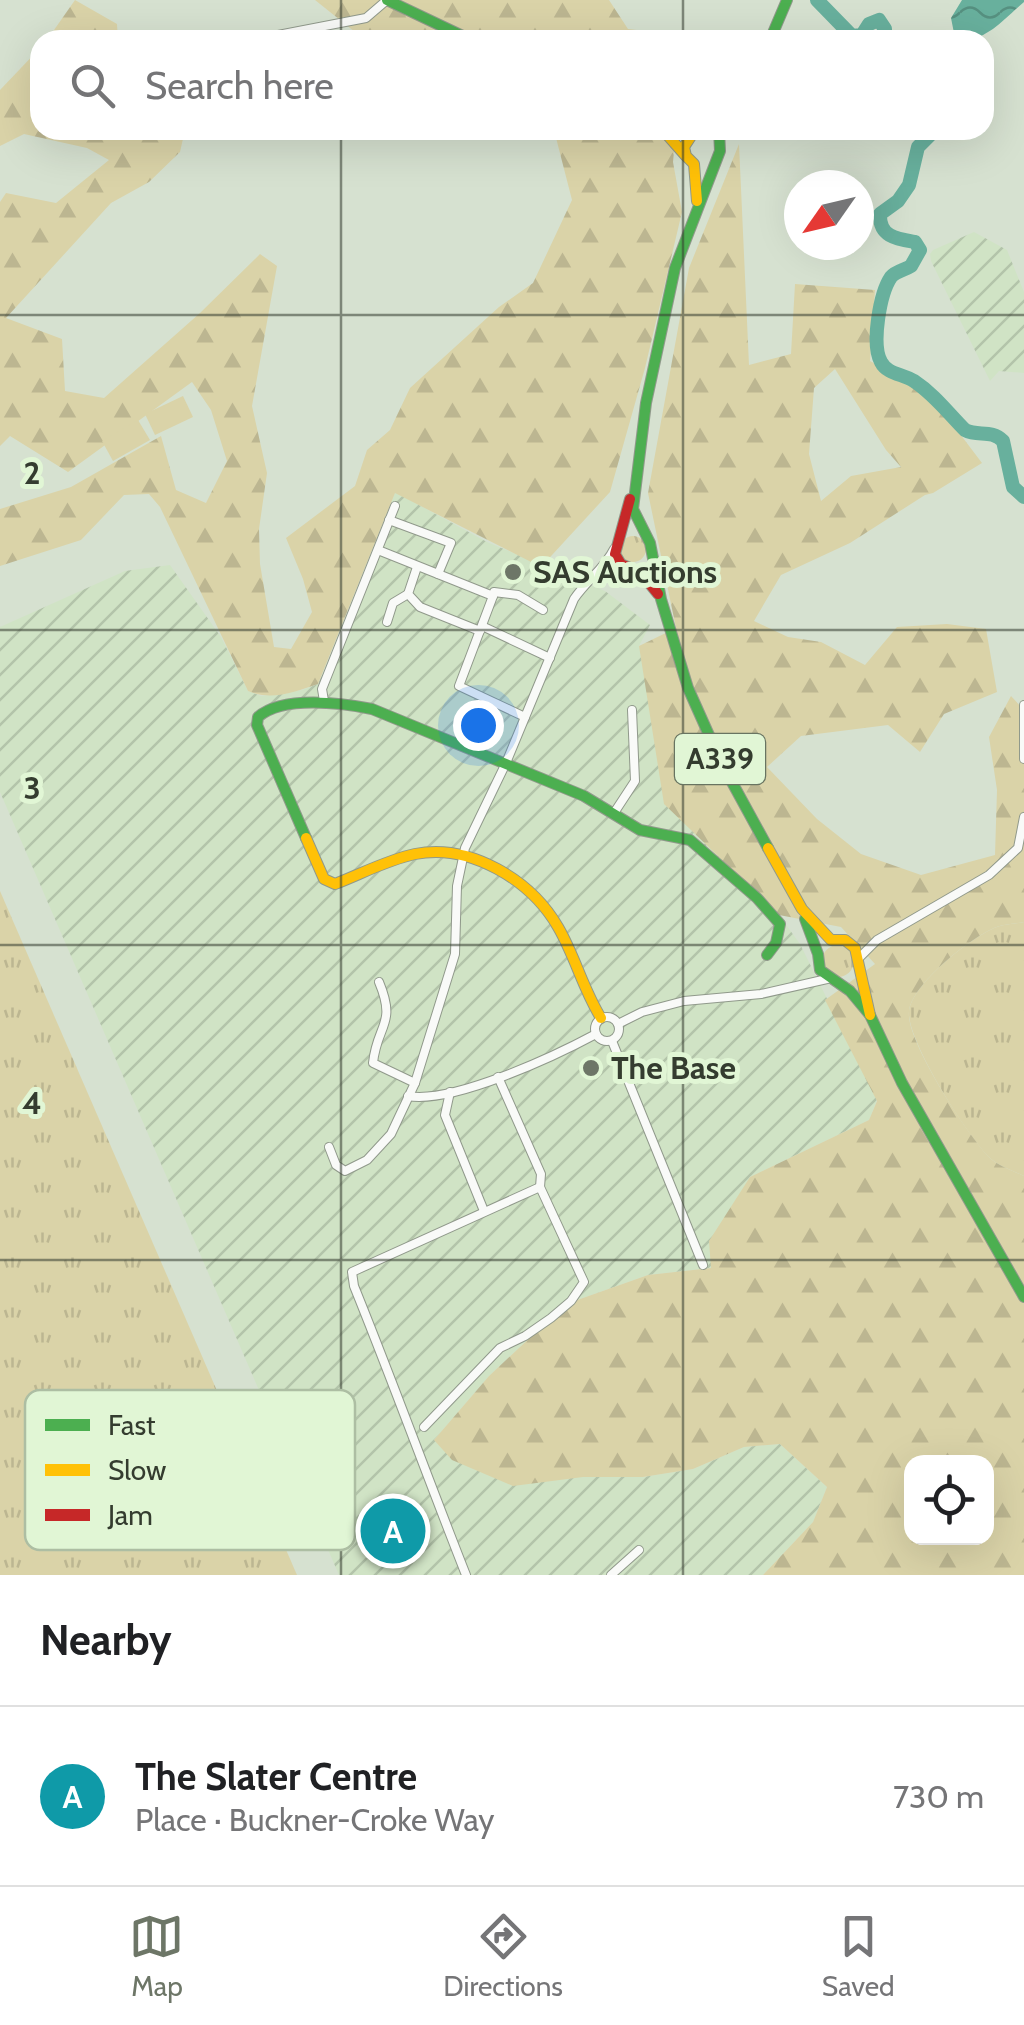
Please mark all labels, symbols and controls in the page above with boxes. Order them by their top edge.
search box [30,30,994,140]
icon: search [65,58,120,113]
text: Search here [145,62,334,109]
north arrow [784,170,874,260]
text: 2 [24,453,40,492]
place label: SAS Auctions [533,552,717,591]
marker: SAS Auctions [502,561,524,583]
your location [453,700,504,751]
road number: A339 [675,734,765,784]
text: 3 [23,768,41,807]
place label: The Base [611,1048,736,1087]
marker: The Base [580,1057,602,1079]
text: 4 [22,1083,42,1122]
legend [25,1390,355,1550]
text: Fast [108,1408,156,1442]
text: Slow [108,1453,166,1487]
map controls [904,1455,994,1545]
button: locate [904,1455,994,1545]
pin: A [360,1494,426,1568]
text: Jam [107,1498,153,1532]
text: Nearby [40,1614,172,1666]
text: The Slater Centre [135,1753,417,1800]
text: A [62,1777,83,1816]
text: 730 m [893,1777,984,1816]
text: Place · Buckner-Croke Way [135,1800,494,1839]
tab: Map [129,1909,184,2003]
tab: Directions [443,1909,563,2003]
tab: Saved [822,1909,895,2003]

